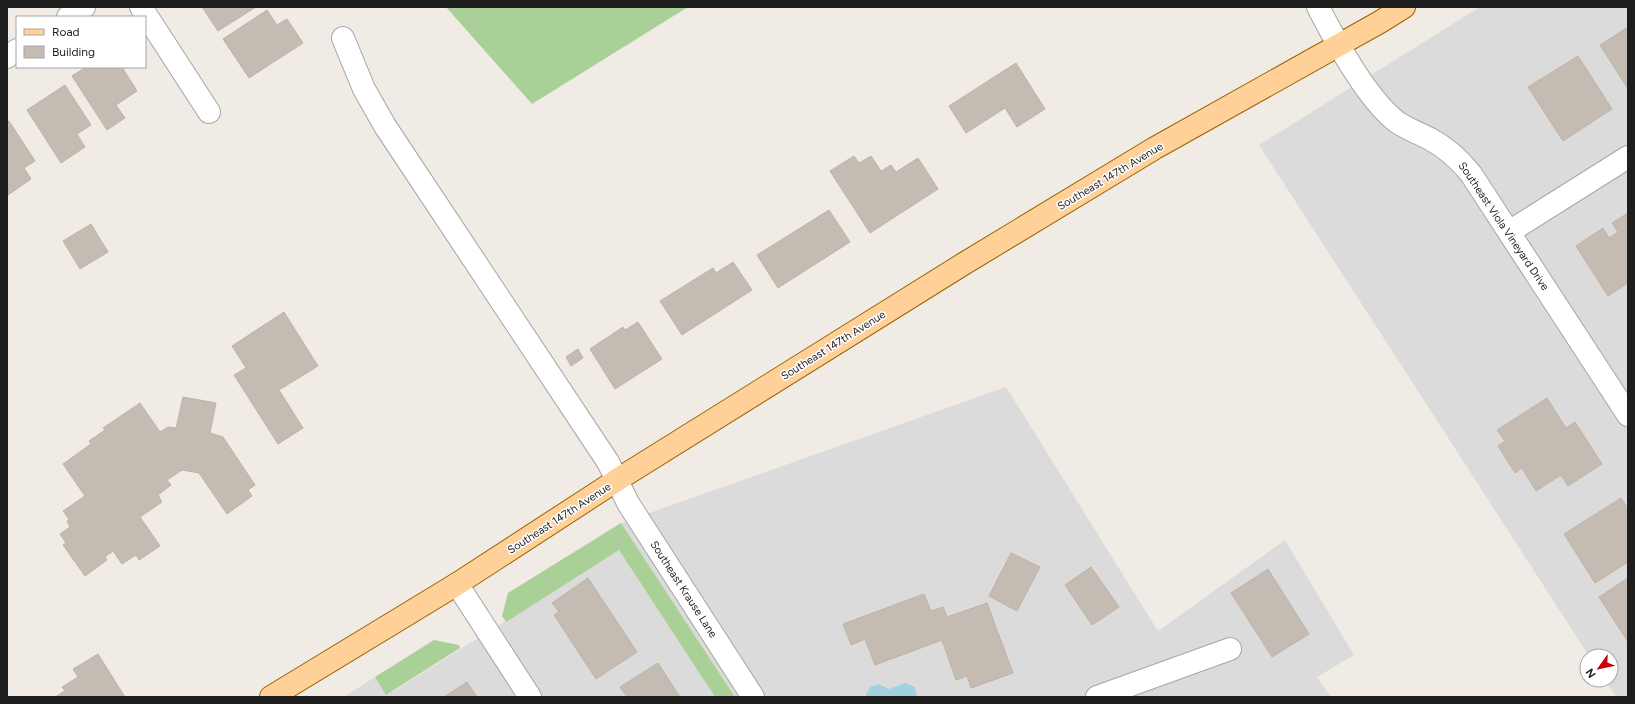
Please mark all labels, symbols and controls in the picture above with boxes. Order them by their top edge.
legend [16,16,146,68]
text: Road [52,25,80,39]
text: Building [52,45,95,59]
street label: Southeast 147th Avenue [1055,140,1165,213]
street label: Southeast Viola Vineyard Drive [1456,160,1552,293]
street label: Southeast 147th Avenue [779,308,888,383]
street label: Southeast 147th Avenue [505,480,613,557]
street label: Southeast Krause Lane [647,538,720,640]
north arrow [1579,648,1619,688]
text: N [1583,666,1599,680]

